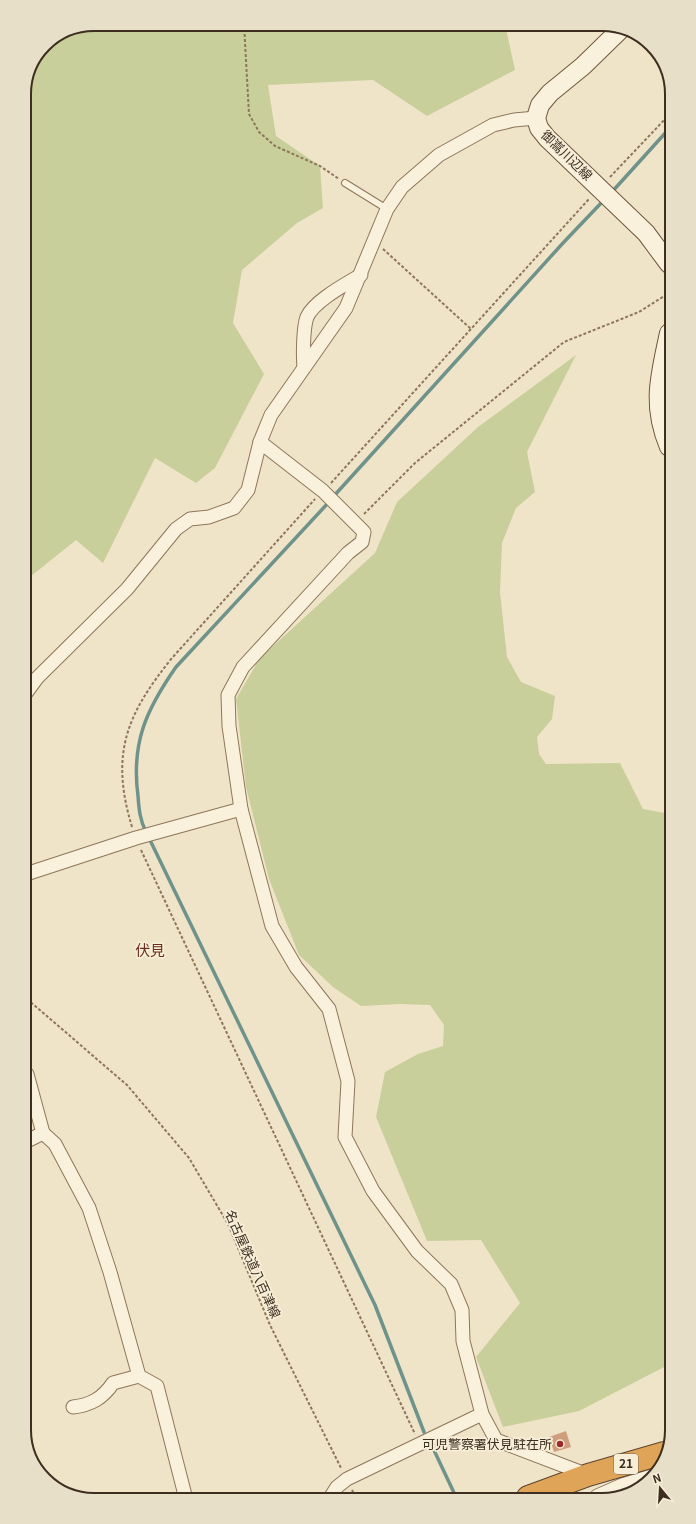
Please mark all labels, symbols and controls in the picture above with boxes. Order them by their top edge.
street label: 御嵩川辺線 [537,125,597,184]
district label: 伏見 [135,939,165,960]
street label: 名古屋鉄道八百津線 [221,1206,286,1321]
place label: 可児警察署伏見駐在所 [422,1434,552,1453]
marker: 可児警察署伏見駐在所 [555,1439,565,1449]
road number: 21 [614,1454,638,1474]
north arrow [640,1468,680,1508]
text: N [650,1469,663,1486]

